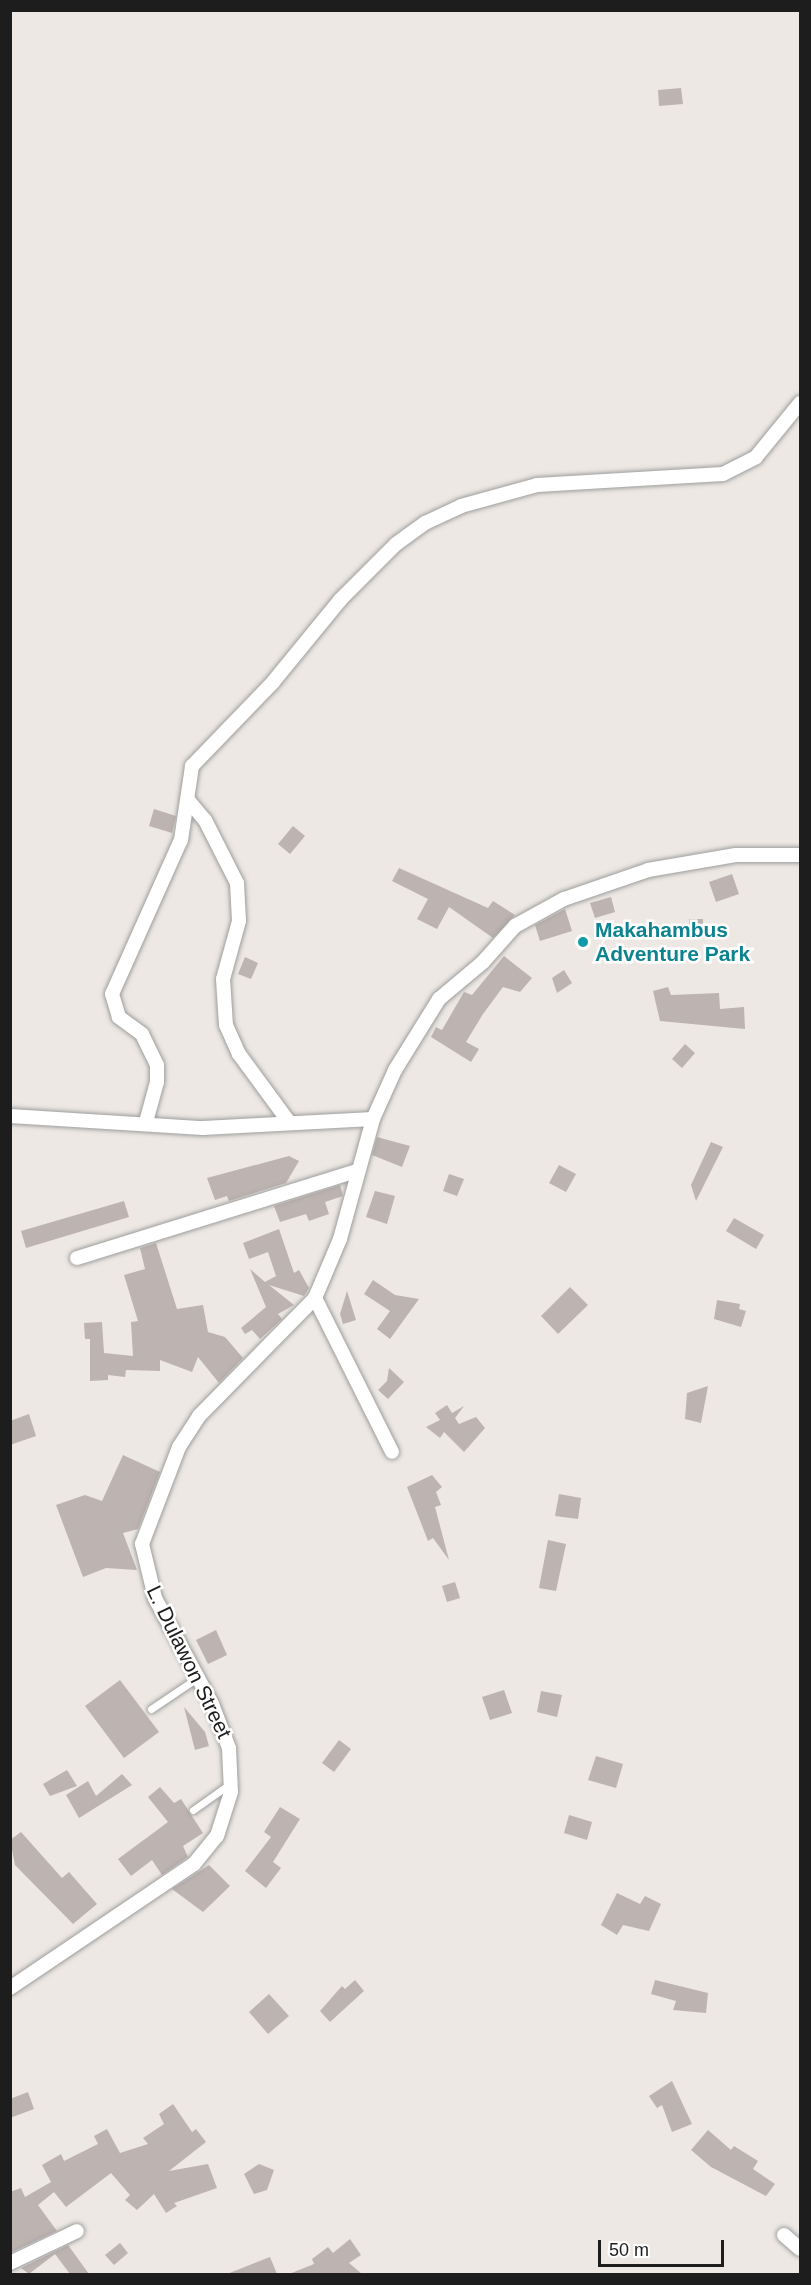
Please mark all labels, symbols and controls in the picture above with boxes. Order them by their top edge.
place label: Makahambus Adventure Park [595,917,750,967]
marker: Makahambus Adventure Park [576,935,590,949]
street label: L. Dulawon Street [141,1581,237,1743]
scale bar [601,2228,727,2266]
text: 50 m [609,2240,649,2260]

